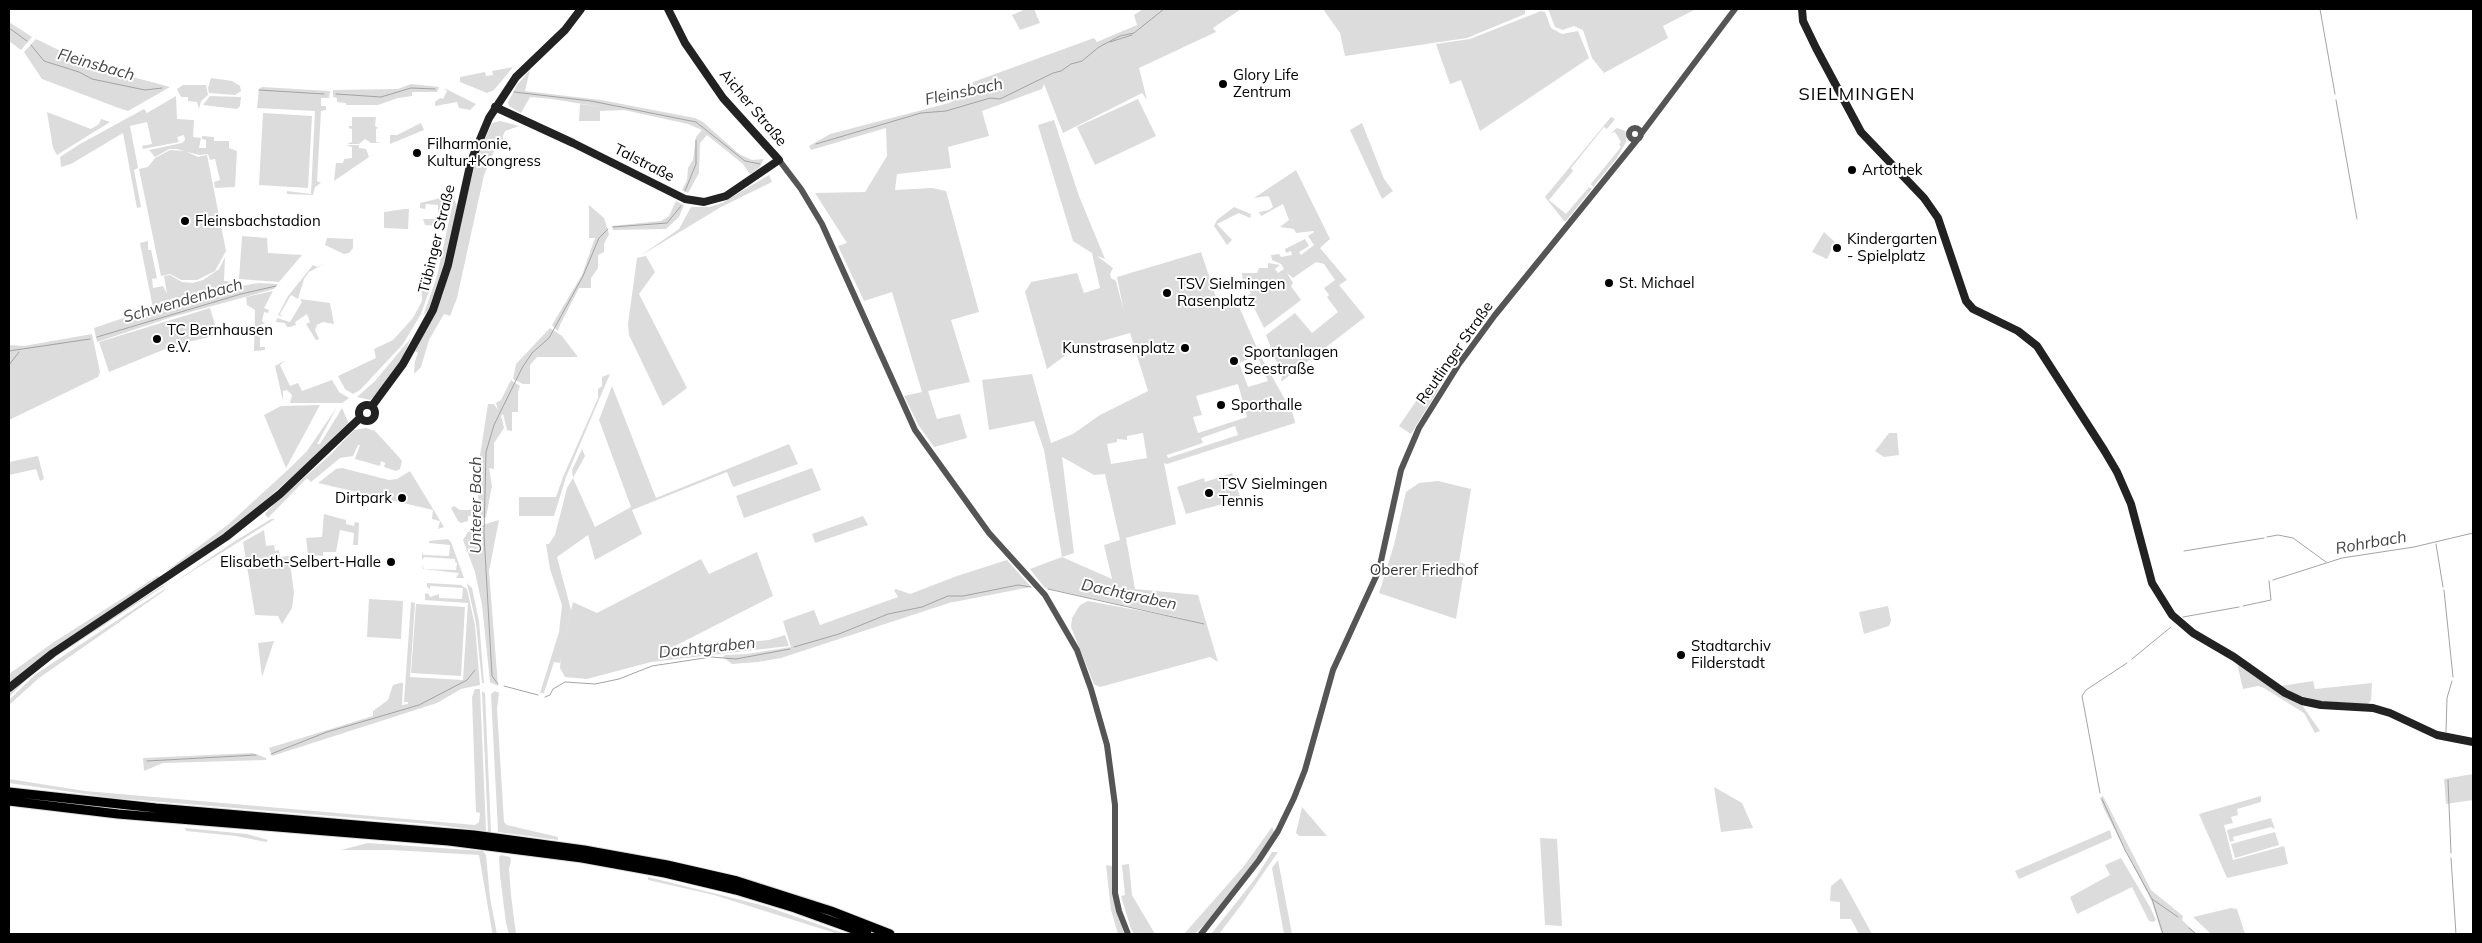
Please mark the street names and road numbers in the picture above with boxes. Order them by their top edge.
street label: Aicher Straße [716,66,790,150]
street label: Talstraße [611,140,677,186]
street label: Tübinger Straße [415,183,459,295]
street label: Reutlinger Straße [1413,298,1497,408]

